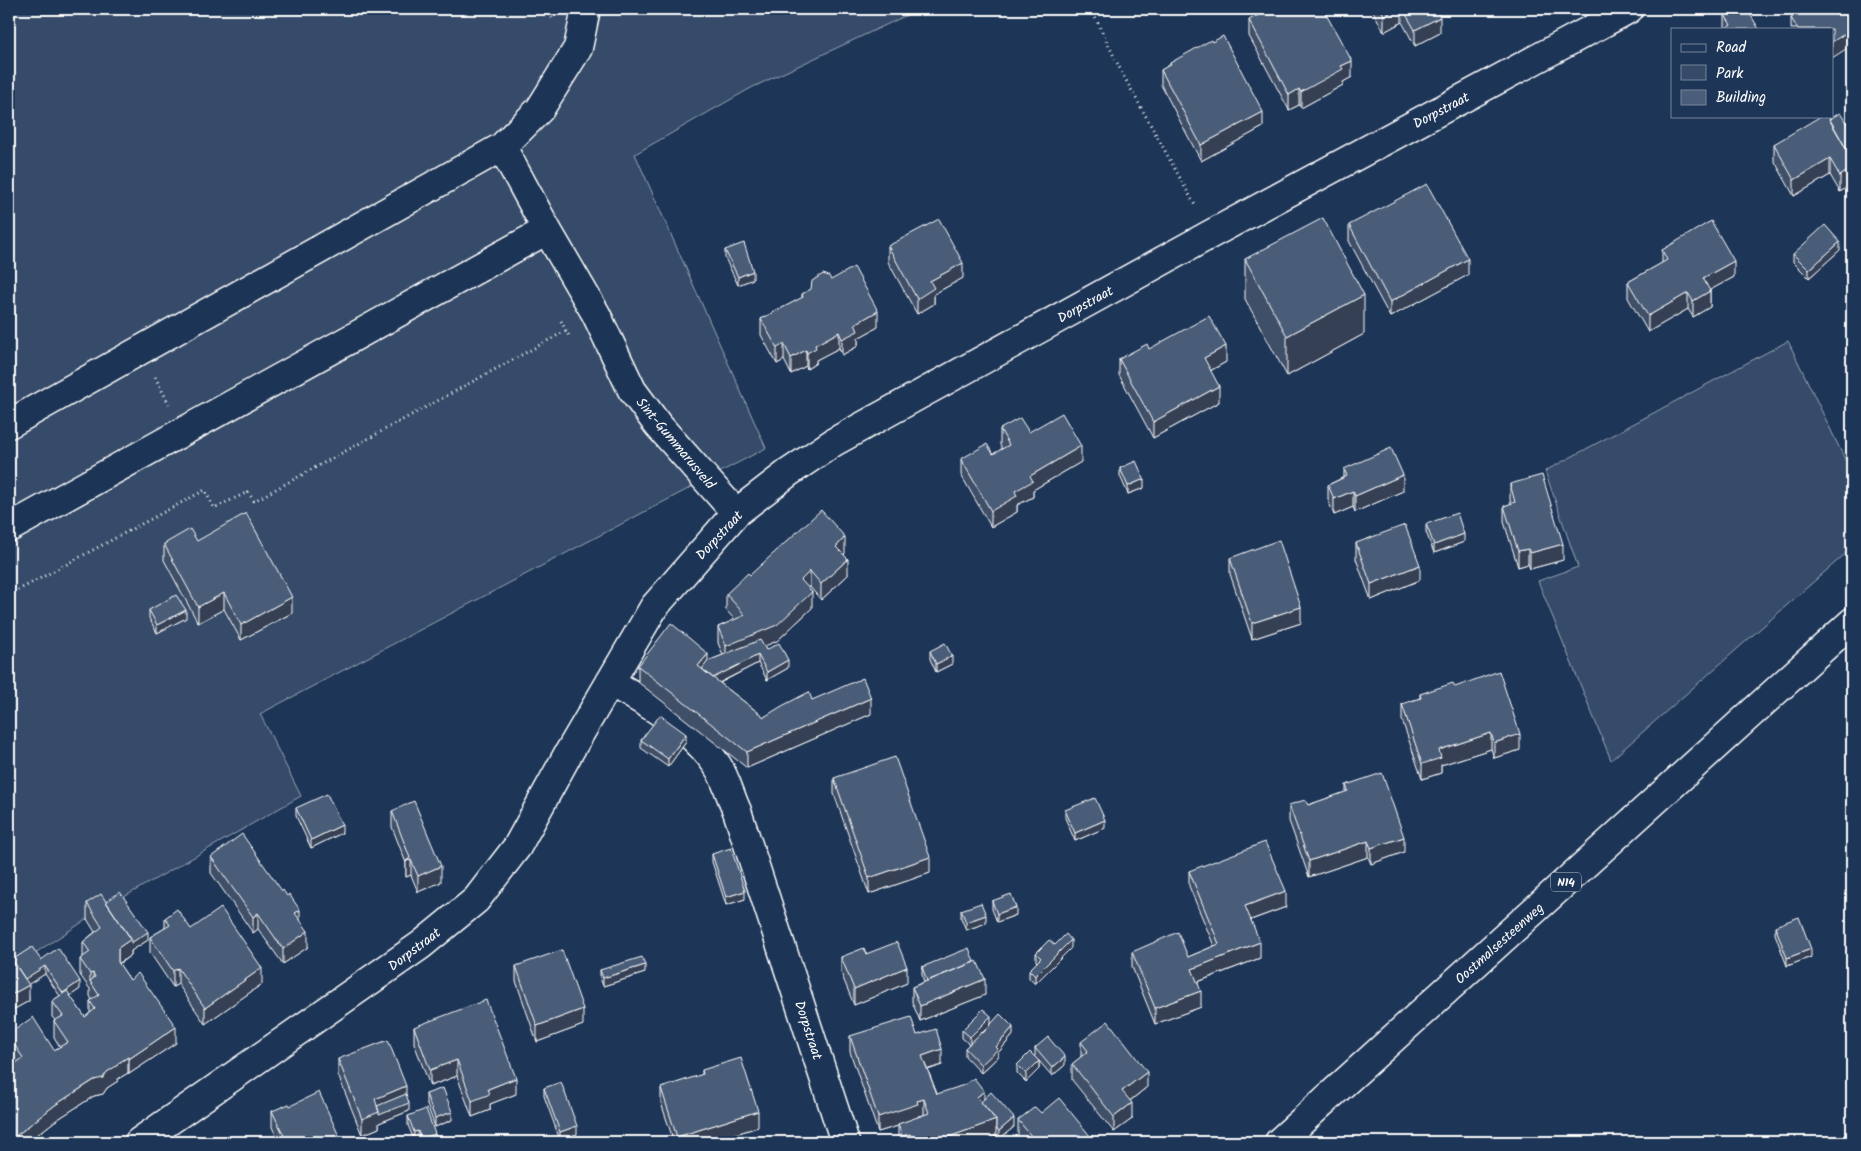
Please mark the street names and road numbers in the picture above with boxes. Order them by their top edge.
street label: Dorpstraat [1409,87,1474,135]
street label: Dorpstraat [1053,280,1118,329]
street label: Sint-Gummarusveld [630,393,721,495]
street label: Dorpstraat [691,505,749,566]
road number: N14 [1551,872,1581,892]
street label: Oostmalsesteenweg [1450,898,1549,990]
street label: Dorpstraat [384,922,446,977]
street label: Dorpstraat [788,998,828,1063]

